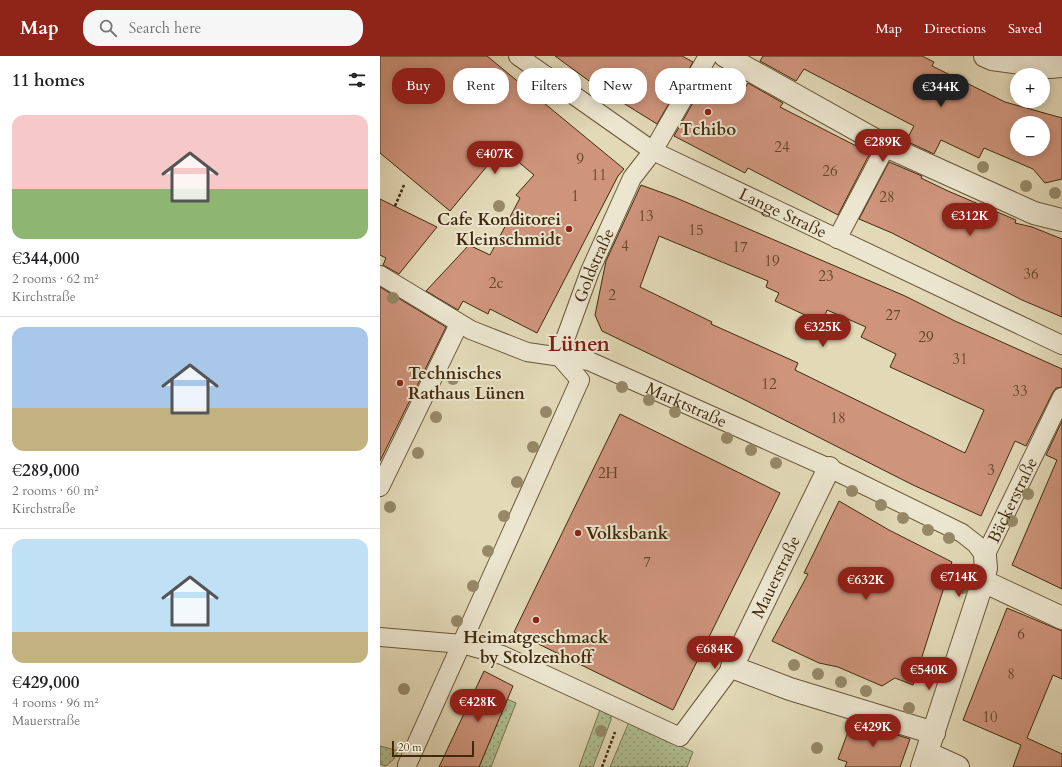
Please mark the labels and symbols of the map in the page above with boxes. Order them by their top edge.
pin: €344K [913,74,969,108]
marker: Tchibo [703,107,713,117]
place label: Tchibo [680,118,736,141]
pin: €289K [855,129,911,163]
house number: 24 [774,137,790,157]
pin: €407K [467,141,523,175]
house number: 9 [576,149,584,169]
house number: 26 [822,161,838,181]
house number: 11 [591,165,607,185]
street label: Lange Straße [735,182,831,243]
house number: 1 [571,186,579,206]
house number: 28 [879,187,895,207]
pin: €312K [942,203,998,237]
house number: 13 [638,206,654,226]
place label: Cafe Konditorei Kleinschmidt [437,208,561,251]
house number: 15 [688,220,704,240]
marker: Cafe Konditorei Kleinschmidt [564,224,574,234]
street label: Goldstraße [568,224,619,306]
house number: 4 [621,236,629,256]
house number: 17 [732,237,748,257]
house number: 19 [764,251,780,271]
house number: 36 [1023,264,1039,284]
house number: 23 [818,266,834,286]
house number: 2c [489,273,503,293]
house number: 2 [608,285,616,305]
house number: 27 [885,305,901,325]
pin: €325K [795,314,851,348]
house number: 29 [918,327,934,347]
district label: Lünen [548,330,610,359]
house number: 31 [952,349,968,369]
place label: Technisches Rathaus Lünen [408,362,525,405]
house number: 12 [761,374,777,394]
street label: Marktstraße [642,376,731,433]
marker: Technisches Rathaus Lünen [395,378,405,388]
house number: 33 [1012,381,1028,401]
house number: 18 [830,408,846,428]
street label: Bäckerstraße [982,453,1043,547]
house number: 3 [987,460,995,480]
house number: 2H [598,463,619,483]
place label: Volksbank [586,522,669,545]
marker: Volksbank [573,528,583,538]
street label: Mauerstraße [746,532,806,622]
house number: 7 [643,552,651,572]
pin: €714K [931,564,987,598]
pin: €632K [838,567,894,601]
marker: Heimatgeschmack by Stolzenhoff [531,615,541,625]
house number: 6 [1017,624,1025,644]
place label: Heimatgeschmack by Stolzenhoff [463,626,609,669]
pin: €684K [687,636,743,670]
pin: €540K [901,657,957,691]
house number: 8 [1007,664,1015,684]
pin: €428K [450,689,506,723]
house number: 10 [982,707,998,727]
pin: €429K [845,714,901,748]
scale bar [392,739,474,758]

